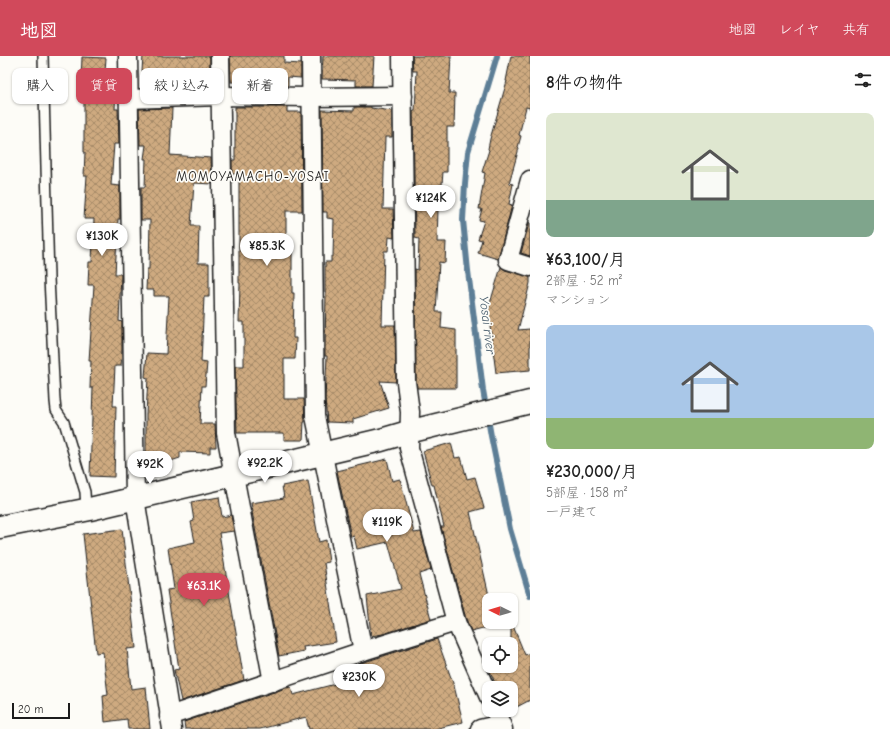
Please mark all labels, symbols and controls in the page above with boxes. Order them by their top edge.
text: 地図 [20,20,58,42]
text: 地図 [729,21,757,38]
text: レイヤ [779,21,820,38]
text: 共有 [842,21,870,38]
chip: 購入 [12,68,68,104]
chip: 賃貸 [76,68,132,104]
chip: 絞り込み [140,68,224,104]
chip: 新着 [232,68,288,104]
icon: filters [852,69,874,91]
text: 8件の物件 [546,73,623,92]
icon: home [674,139,746,211]
district label: MOMOYAMACHO-YOSAI [177,169,330,184]
pin: ¥124K [403,185,459,219]
text: ¥124K [415,190,447,205]
pin: ¥130K [74,223,130,257]
text: ¥130K [86,228,118,243]
pin: ¥85.3K [234,233,300,267]
text: ¥85.3K [249,238,285,253]
text: ¥63,100/月 [546,250,625,269]
text: 2部屋 · 52 m² [546,273,622,288]
text: マンション [546,292,610,307]
water label: Yosai river [476,295,499,356]
icon: home [674,351,746,423]
pin: ¥92.2K [232,450,298,484]
pin: ¥92K [126,451,174,485]
text: ¥92.2K [247,455,283,470]
text: ¥92K [137,456,164,471]
text: ¥230,000/月 [546,462,638,481]
text: 5部屋 · 158 m² [546,485,627,500]
text: 一戸建て [546,504,598,519]
pin: ¥119K [359,509,415,543]
text: ¥119K [372,514,402,529]
pin: ¥63.1K [171,573,237,607]
text: ¥63.1K [187,578,221,593]
north arrow [482,593,518,629]
map controls [482,593,518,717]
button: locate [482,637,518,673]
pin: ¥230K [331,664,387,698]
text: ¥230K [342,669,376,684]
button: layers [482,681,518,717]
scale bar [12,701,70,720]
text: 20 m [18,703,43,716]

